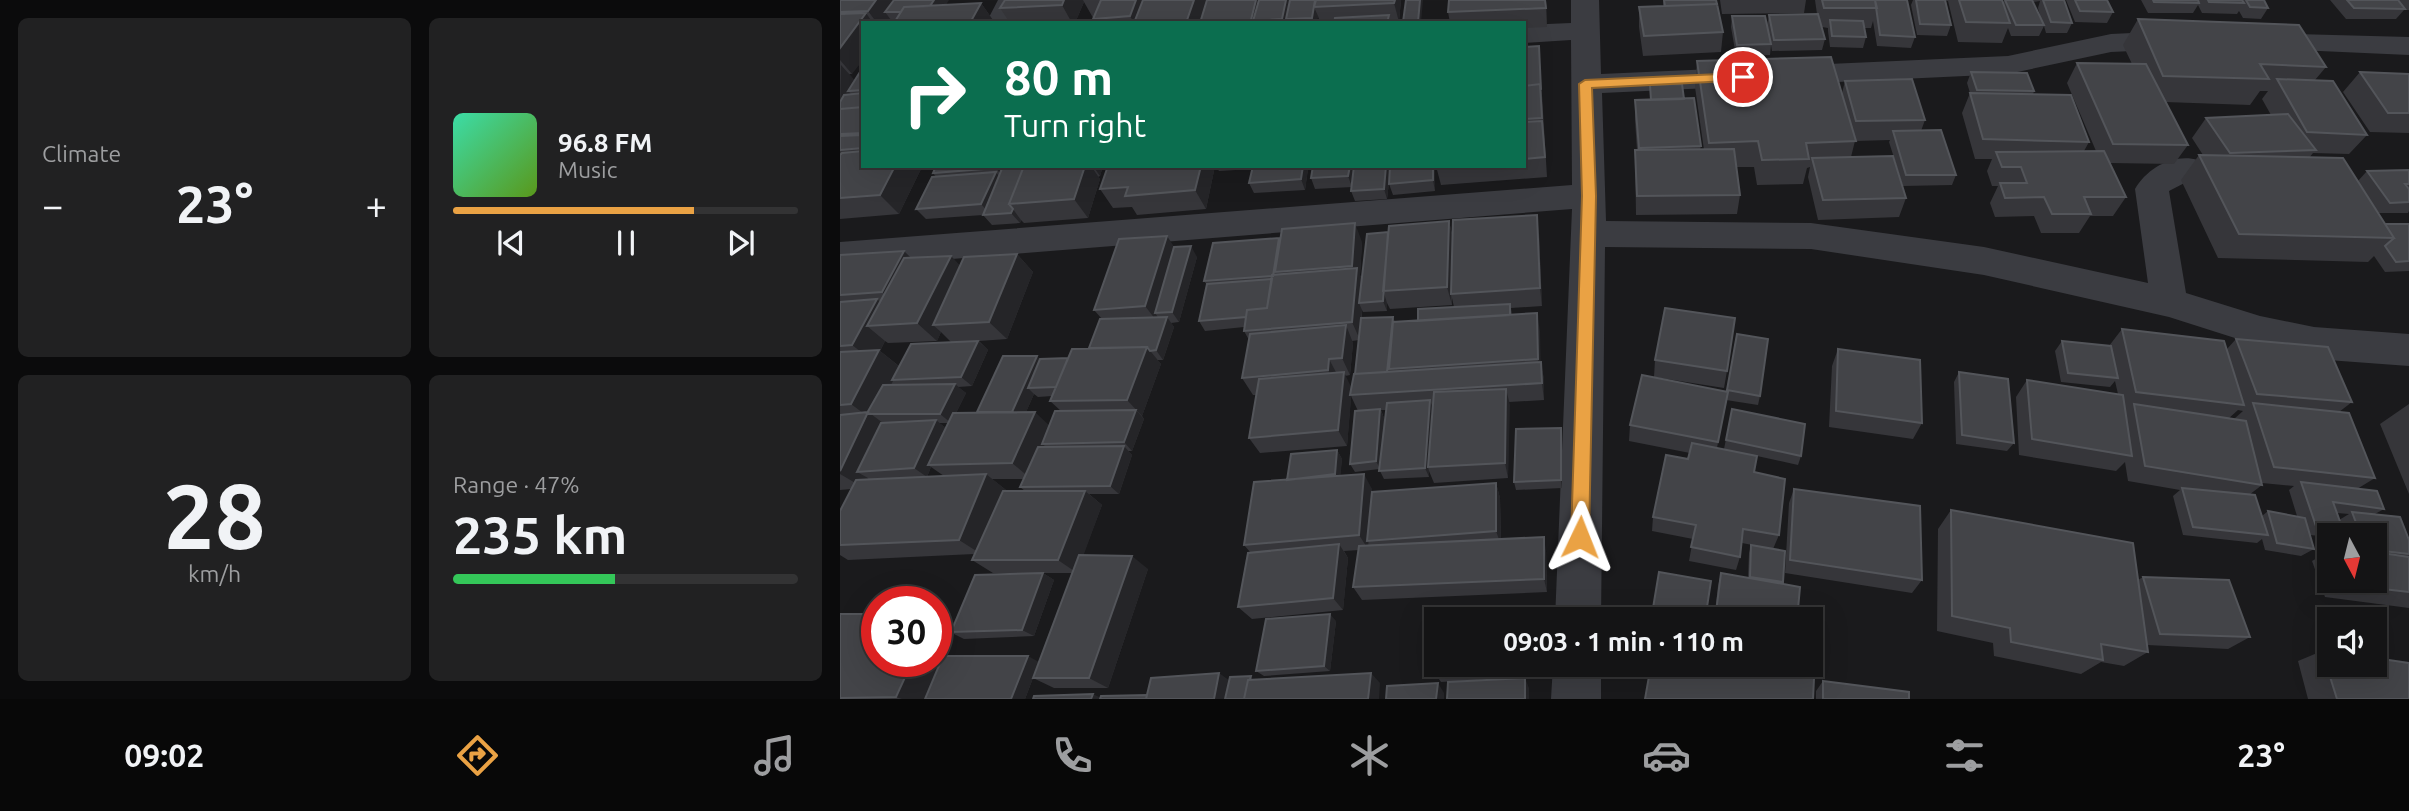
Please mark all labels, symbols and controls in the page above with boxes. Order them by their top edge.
pin [1713,47,1773,107]
icon: right [889,49,980,140]
text: 80 m [1004,49,1113,104]
icon: arrive [1724,58,1762,96]
text: Turn right [1004,107,1146,143]
text: 96.8 FM [558,128,652,157]
text: Climate [42,141,121,166]
text: Music [558,157,617,182]
text: 23° [176,175,253,233]
text: − [42,184,63,226]
text: + [366,184,387,226]
icon: previous [492,224,530,262]
icon: pause [607,224,645,262]
icon: next [722,224,760,262]
text: 28 [163,464,266,566]
text: Range · 47% [453,472,580,497]
position arrow [1543,500,1617,574]
text: 235 km [453,506,627,564]
north arrow [2317,523,2387,593]
map controls [2317,523,2387,677]
text: km/h [188,561,241,586]
speed limit sign: 30 [861,586,952,677]
button: sound [2317,607,2387,677]
text: 09:03 · 1 min · 110 m [1503,627,1744,656]
icon: directions [453,731,502,780]
icon: music [750,731,799,780]
icon: phone [1048,731,1097,780]
icon: climate [1345,731,1394,780]
icon: car [1642,731,1691,780]
icon: filters [1940,731,1989,780]
text: 09:02 [124,737,204,773]
text: 23° [2237,737,2285,773]

